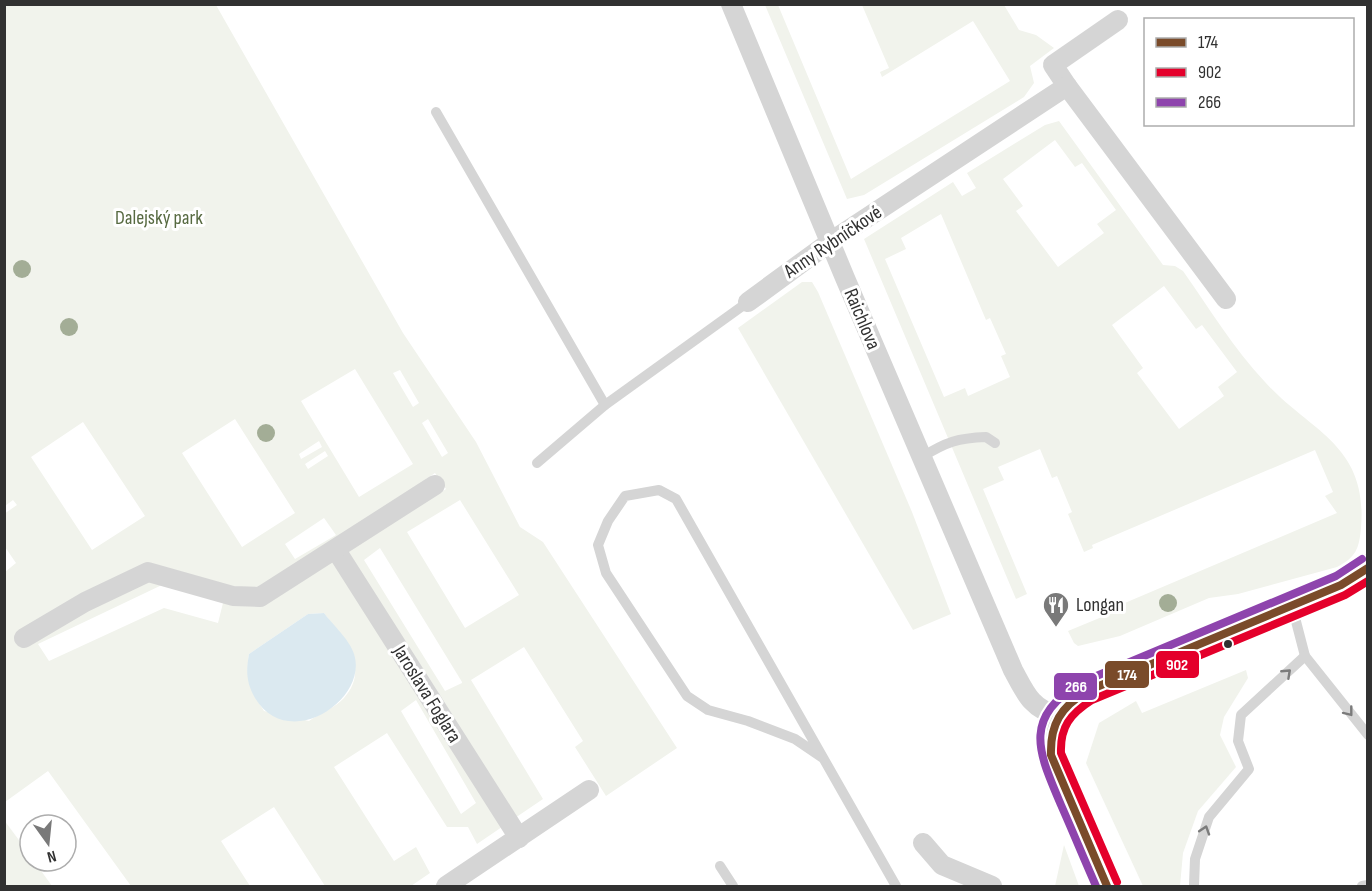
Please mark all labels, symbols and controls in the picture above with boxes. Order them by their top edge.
legend [1144,18,1354,126]
text: 174 [1198,32,1219,53]
text: 902 [1198,62,1221,83]
text: 266 [1198,92,1221,113]
street label: Anny Rybníčkové [779,200,887,284]
park label: Dalejský park [115,206,203,230]
street label: Raichlova [838,285,886,353]
restaurant icon: Longan [1041,590,1071,628]
place label: Longan [1076,593,1124,617]
unlabelled marker [1222,638,1234,650]
street label: Jaroslava Foglara [387,640,466,747]
line badge: 902 [1155,650,1200,679]
text: 902 [1166,656,1188,675]
line badge: 174 [1104,660,1150,689]
text: 174 [1117,666,1137,685]
one-way arrow [1280,669,1291,680]
line badge: 266 [1053,672,1098,701]
text: 266 [1065,678,1087,697]
one-way arrow [1342,705,1353,716]
north arrow [18,813,78,873]
one-way arrow [1197,825,1210,836]
text: N [45,846,58,866]

